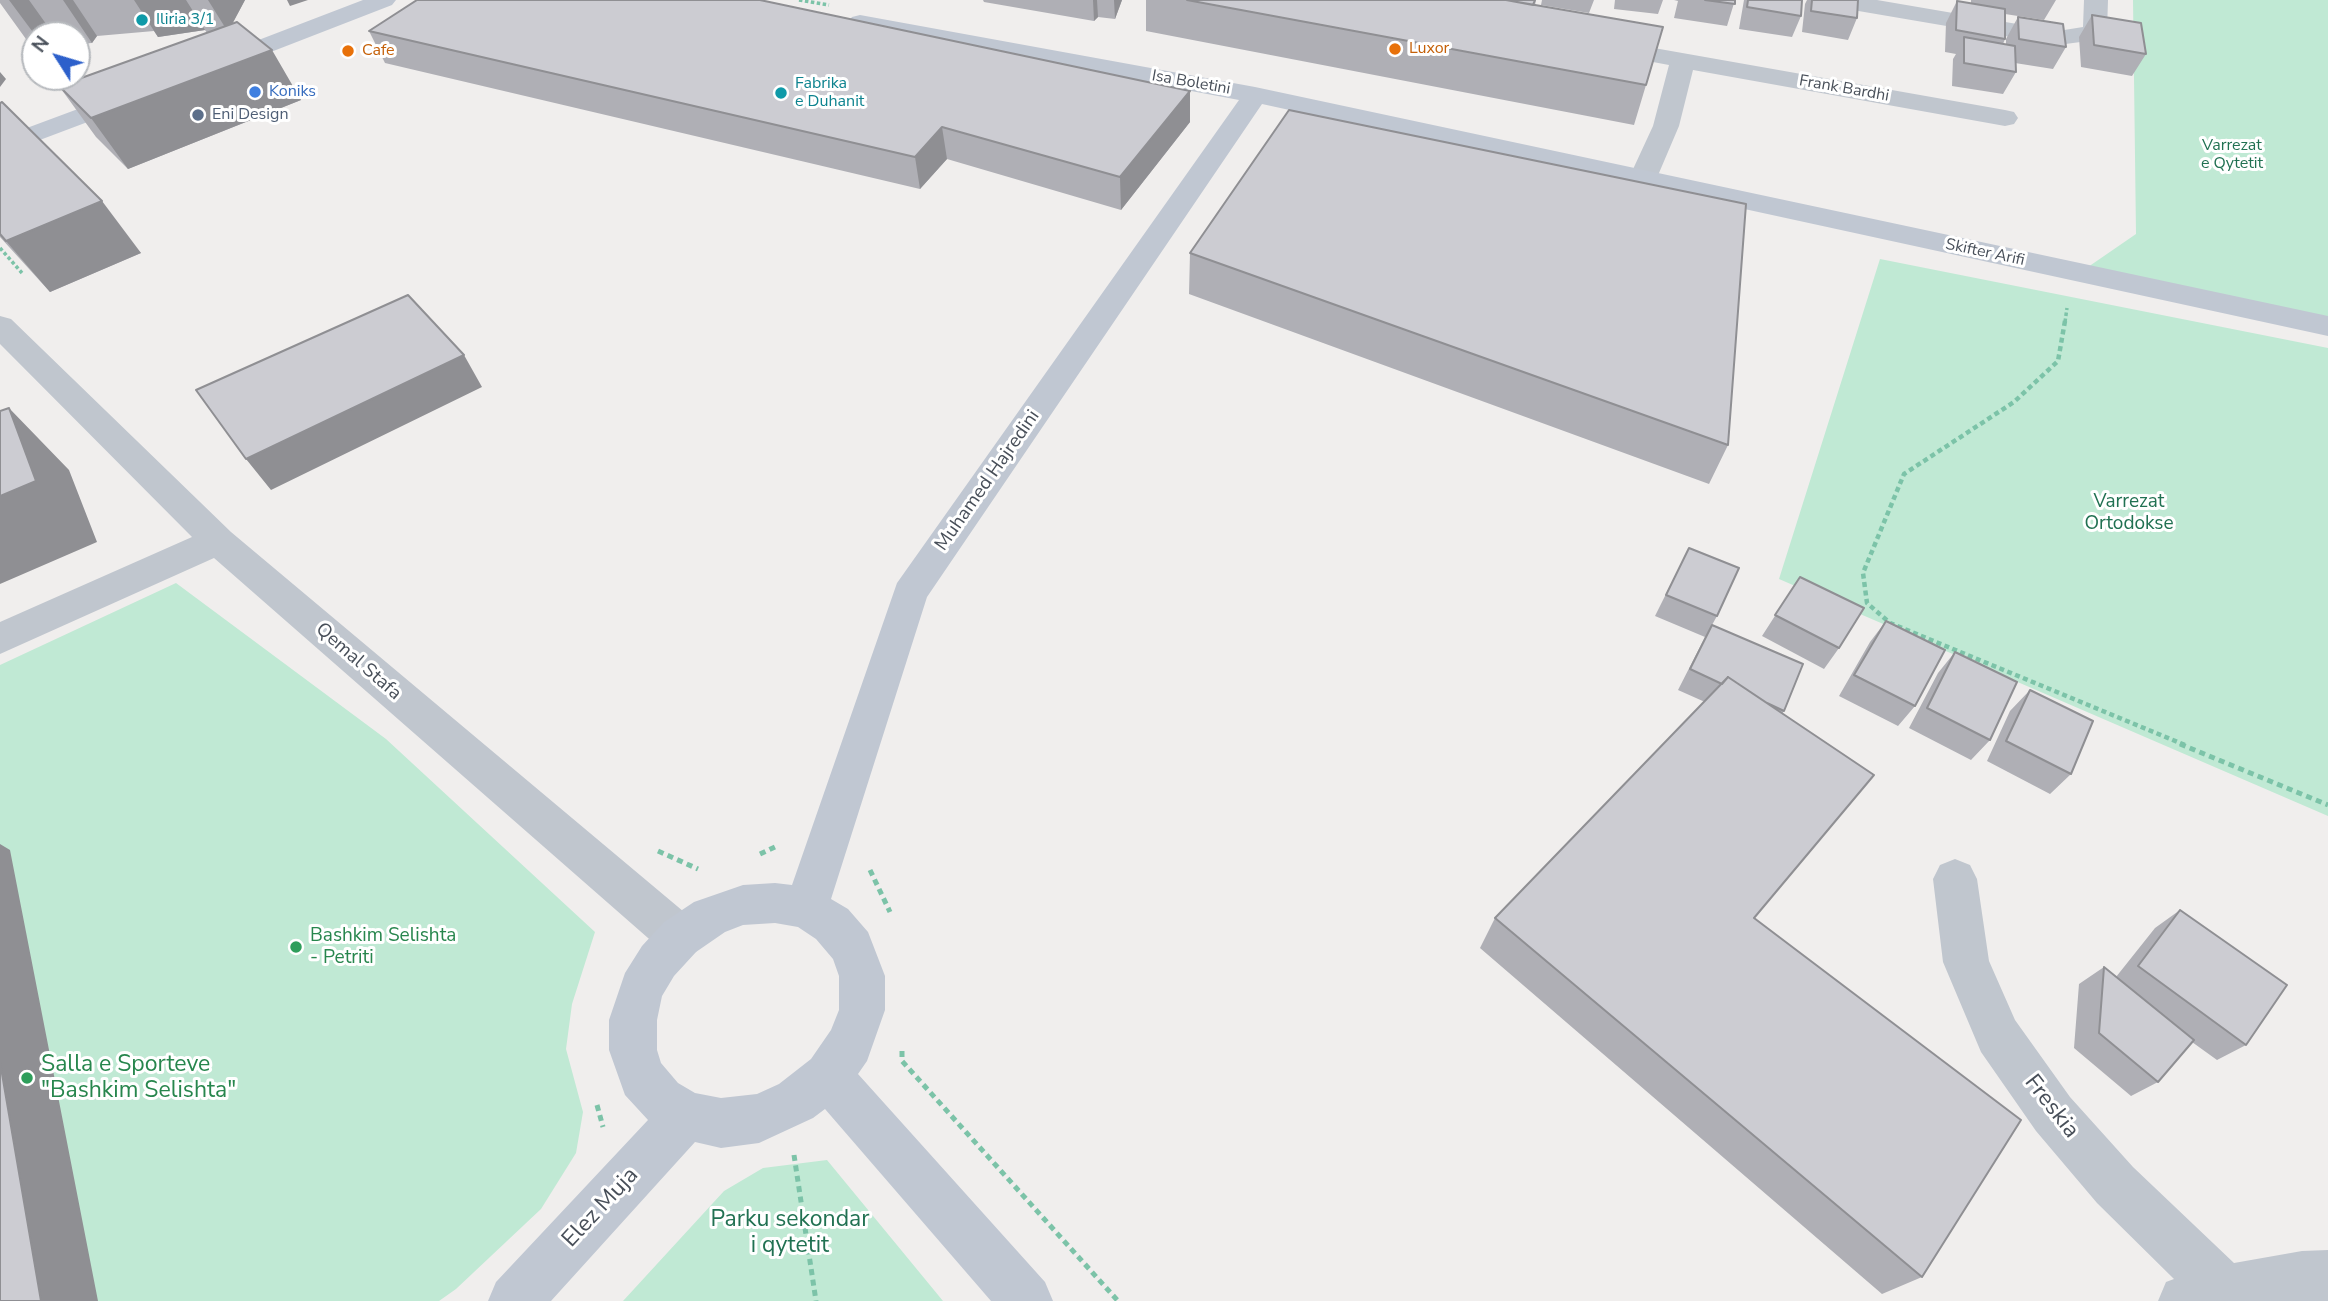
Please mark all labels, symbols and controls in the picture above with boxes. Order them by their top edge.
place label: Iliria 3/1 [156,10,214,30]
marker: Iliria 3/1 [134,12,150,28]
north arrow [21,21,91,91]
text: N [26,31,55,58]
place label: Luxor [1409,39,1449,59]
place label: Cafe [362,41,395,61]
marker: Luxor [1387,41,1403,57]
marker: Cafe [340,43,356,59]
street label: Isa Boletini [1150,67,1232,99]
street label: Frank Bardhi [1798,72,1890,106]
place label: Fabrika e Duhanit [795,74,864,112]
place label: Koniks [269,82,316,102]
marker: Koniks [247,84,263,100]
marker: Fabrika e Duhanit [773,85,789,101]
place label: Eni Design [212,105,288,125]
marker: Eni Design [190,107,206,123]
park label: Varrezat e Qytetit [2201,136,2263,174]
street label: Skifter Arifi [1944,235,2026,271]
street label: Muhamed Hajredini [931,406,1045,556]
park label: Varrezat Ortodokse [2084,491,2174,535]
street label: Qemal Stafa [310,619,406,705]
place label: Bashkim Selishta - Petriti [310,925,456,969]
marker: Bashkim Selishta - Petriti [288,939,304,955]
place label: Salla e Sporteve "Bashkim Selishta" [41,1051,236,1105]
marker: Salla e Sporteve "Bashkim Selishta" [19,1070,35,1086]
street label: Freskia [2018,1070,2084,1144]
street label: Elez Muja [557,1162,645,1254]
park label: Parku sekondar i qytetit [711,1206,869,1260]

